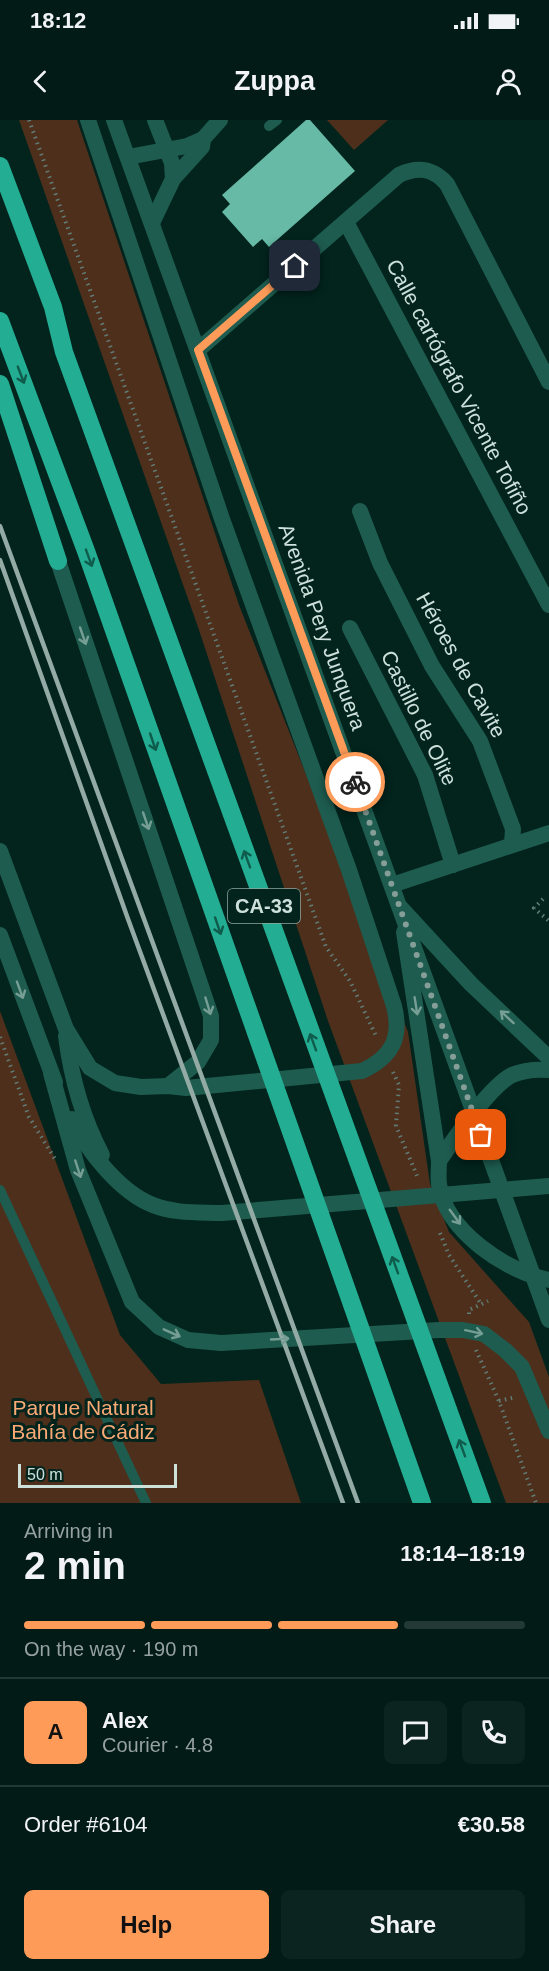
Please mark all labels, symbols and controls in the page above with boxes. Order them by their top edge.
text: 18:12 [30,8,86,33]
icon: back [24,65,57,98]
icon: person [492,65,525,98]
text: Zuppa [234,66,315,96]
pin [269,240,320,291]
icon: home [278,249,311,282]
street label: Calle cartógrafo Vicente Tofiño [382,255,537,518]
one-way arrow [16,366,27,384]
street label: Avenida Pery Junquera [274,520,371,733]
one-way arrow [84,548,95,567]
street label: Héroes de Cavite [412,588,511,741]
one-way arrow [79,626,90,645]
street label: Castillo de Olite [377,647,462,789]
one-way arrow [149,732,160,751]
courier [325,752,385,812]
icon: bike [339,766,372,799]
one-way arrow [141,811,152,830]
one-way arrow [241,850,252,869]
road number: CA-33 [228,889,300,923]
one-way arrow [213,916,224,935]
one-way arrow [16,980,27,999]
one-way arrow [203,996,214,1015]
one-way arrow [411,996,422,1016]
one-way arrow [499,1010,514,1024]
one-way arrow [307,1033,318,1052]
pin [455,1109,506,1160]
icon: bag [464,1118,497,1151]
one-way arrow [73,1159,84,1178]
one-way arrow [449,1208,461,1224]
one-way arrow [389,1256,400,1275]
one-way arrow [464,1327,483,1338]
one-way arrow [163,1328,181,1340]
one-way arrow [269,1334,289,1345]
park label: Parque Natural Bahía de Cádiz [11,1396,155,1443]
one-way arrow [455,1439,466,1458]
scale bar [18,1461,177,1488]
text: 50 m [27,1466,63,1483]
text: Arriving in [24,1520,113,1542]
text: 18:14–18:19 [400,1541,525,1566]
text: 2 min [24,1544,126,1587]
text: On the way · 190 m [24,1638,199,1660]
button: chat [384,1701,447,1764]
button: phone [462,1701,525,1764]
text: Alex [102,1708,148,1733]
text: A [48,1719,63,1744]
text: Courier · 4.8 [102,1734,213,1756]
text: Order #6104 [24,1812,148,1837]
text: €30.58 [458,1812,525,1837]
button: Help [24,1890,269,1959]
button: Share [281,1890,525,1959]

